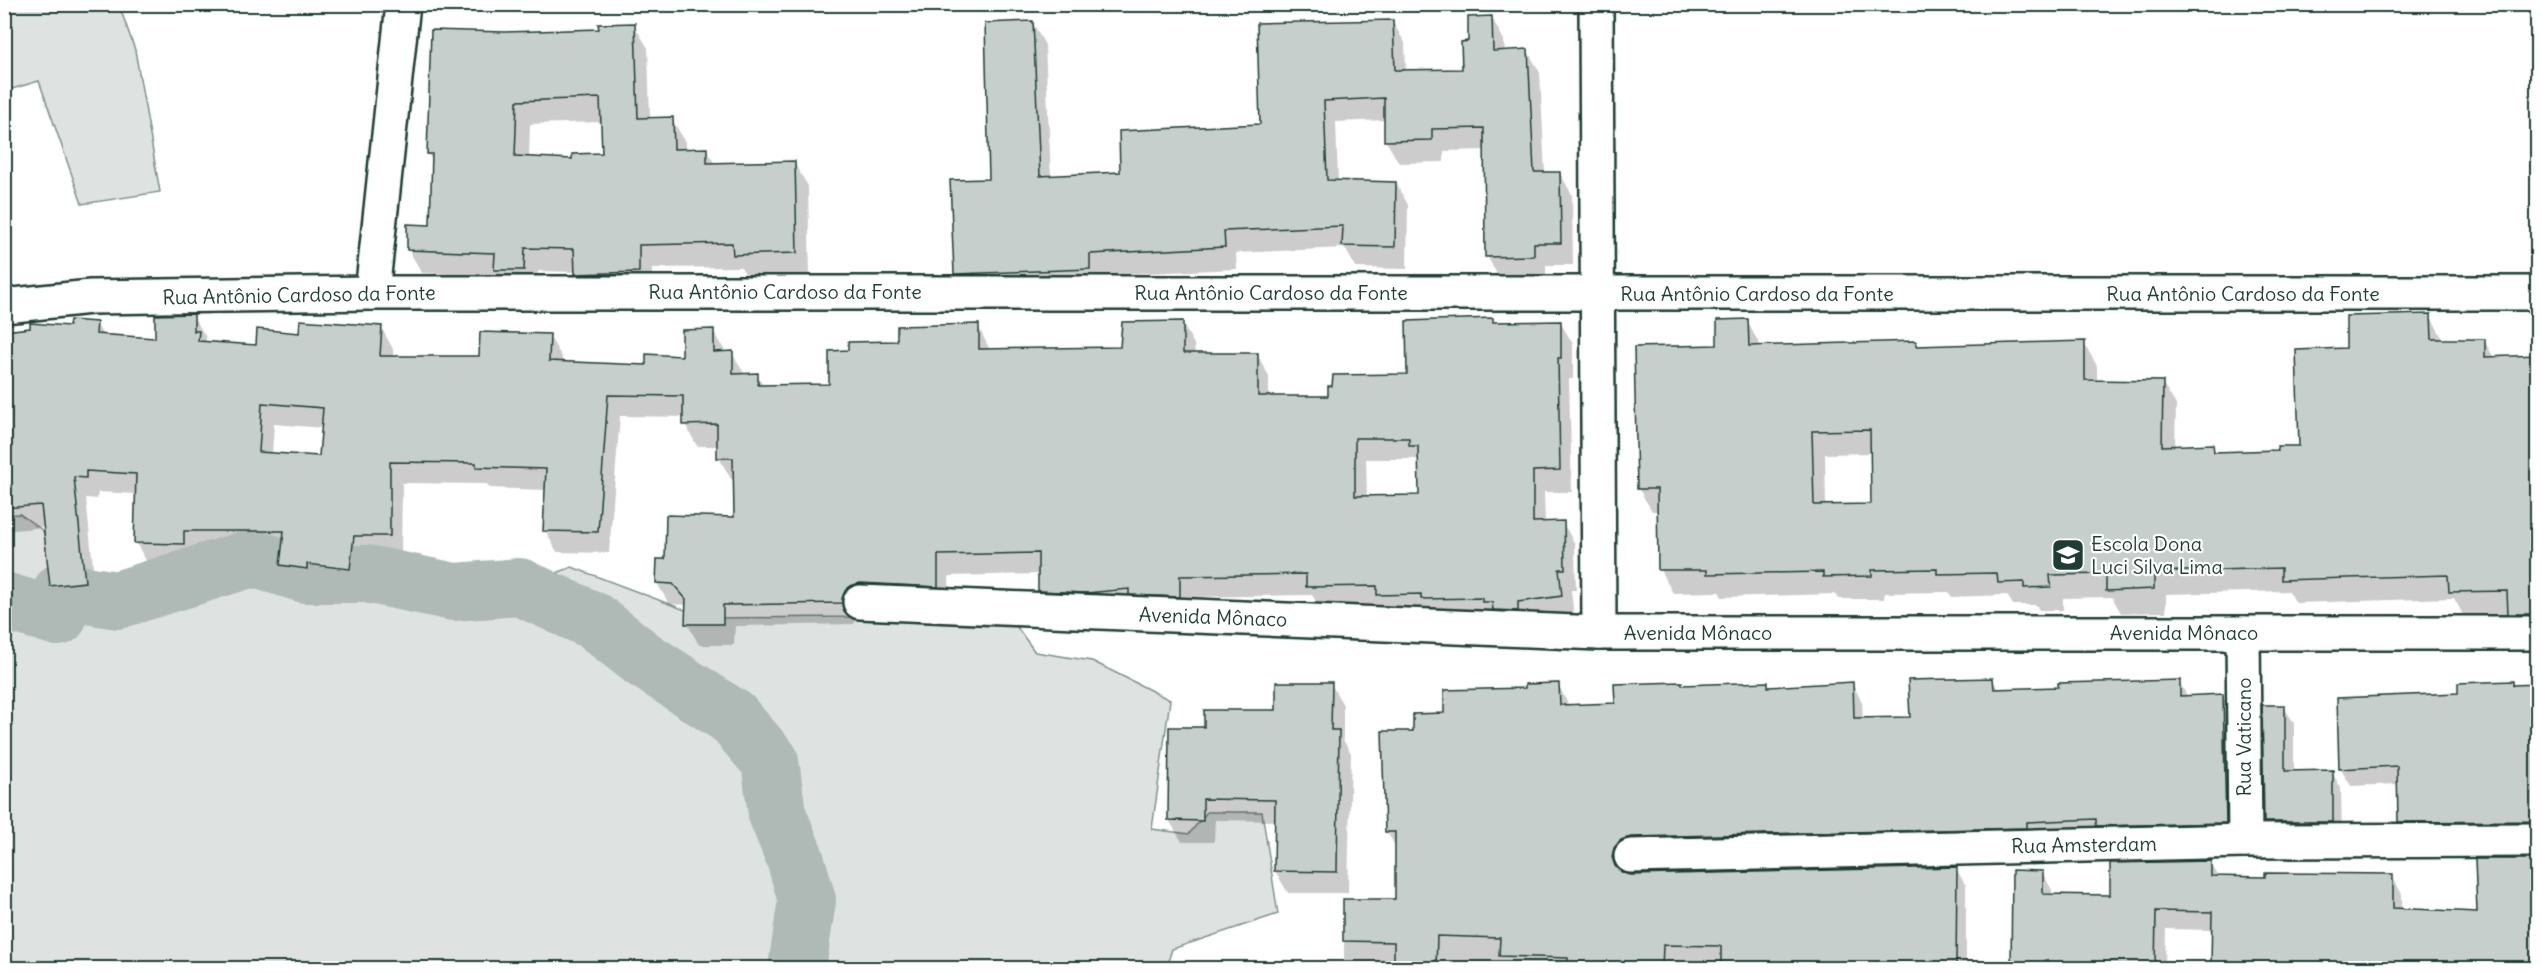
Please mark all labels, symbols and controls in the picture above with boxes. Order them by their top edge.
street label: Rua Antônio Cardoso da Fonte [648,279,922,304]
street label: Rua Antônio Cardoso da Fonte [162,280,436,309]
street label: Rua Antônio Cardoso da Fonte [1134,280,1408,305]
street label: Rua Antônio Cardoso da Fonte [1620,281,1894,306]
street label: Rua Antônio Cardoso da Fonte [2106,281,2380,306]
place label: Escola Dona Luci Silva Lima [2091,531,2223,579]
school or university icon: Escola Dona Luci Silva Lima [2050,537,2086,573]
street label: Avenida Mônaco [1138,601,1288,632]
street label: Avenida Mônaco [1624,620,1772,645]
street label: Avenida Mônaco [2110,620,2258,645]
street label: Rua Vaticano [2231,678,2256,796]
street label: Rua Amsterdam [2011,831,2157,858]

